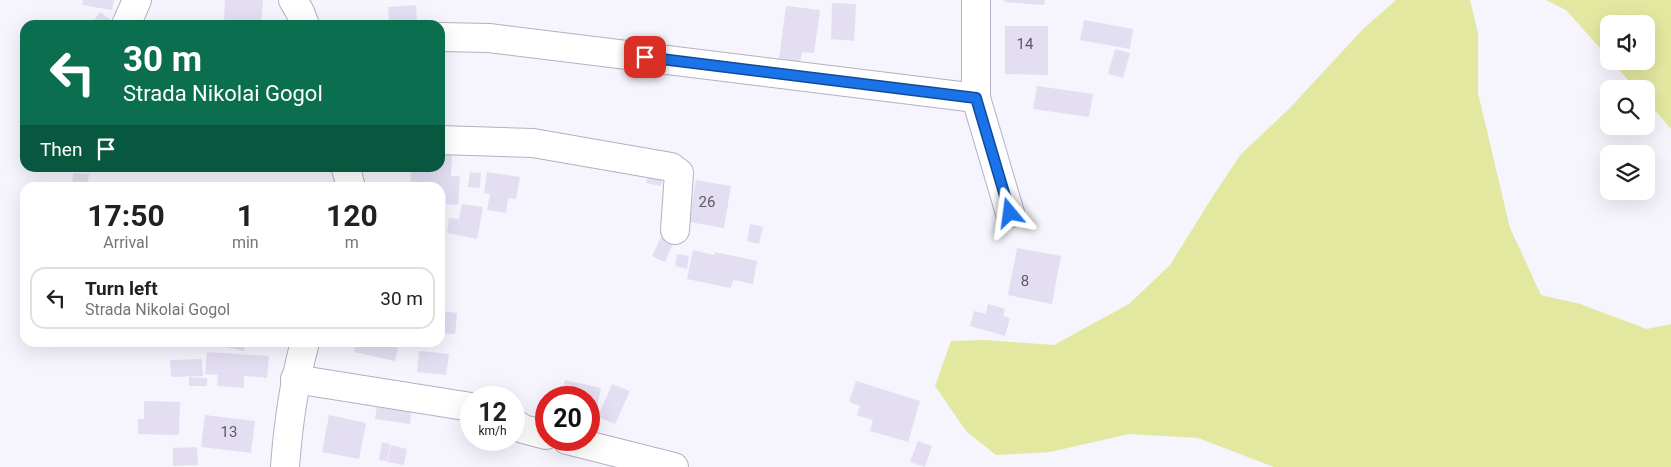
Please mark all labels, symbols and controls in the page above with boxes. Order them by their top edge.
map controls [1600,15,1655,200]
button: sound [1600,15,1655,70]
house number: 14 [1017,35,1034,53]
pin [624,36,666,78]
text: 30 m [123,39,202,80]
icon: left [40,40,105,105]
icon: arrive [631,43,659,71]
button: search [1600,80,1655,135]
text: Strada Nikolai Gogol [123,81,323,106]
icon: arrive [92,135,120,163]
text: Then [40,138,82,161]
button: layers [1600,145,1655,200]
position arrow [983,186,1035,238]
house number: 26 [699,193,715,211]
text: 17:50 [87,198,165,233]
text: 1 [237,198,254,233]
text: 120 [326,198,378,233]
text: Arrival [103,233,149,252]
text: min [232,233,259,252]
text: m [345,233,359,252]
house number: 8 [1021,272,1029,290]
text: Turn left [85,277,158,300]
icon: left [42,284,70,312]
text: 30 m [380,287,423,310]
text: Strada Nikolai Gogol [85,300,230,319]
speed limit sign: 20 [535,386,600,451]
text: 12 [478,398,507,427]
house number: 13 [221,423,237,441]
text: km/h [478,424,507,438]

